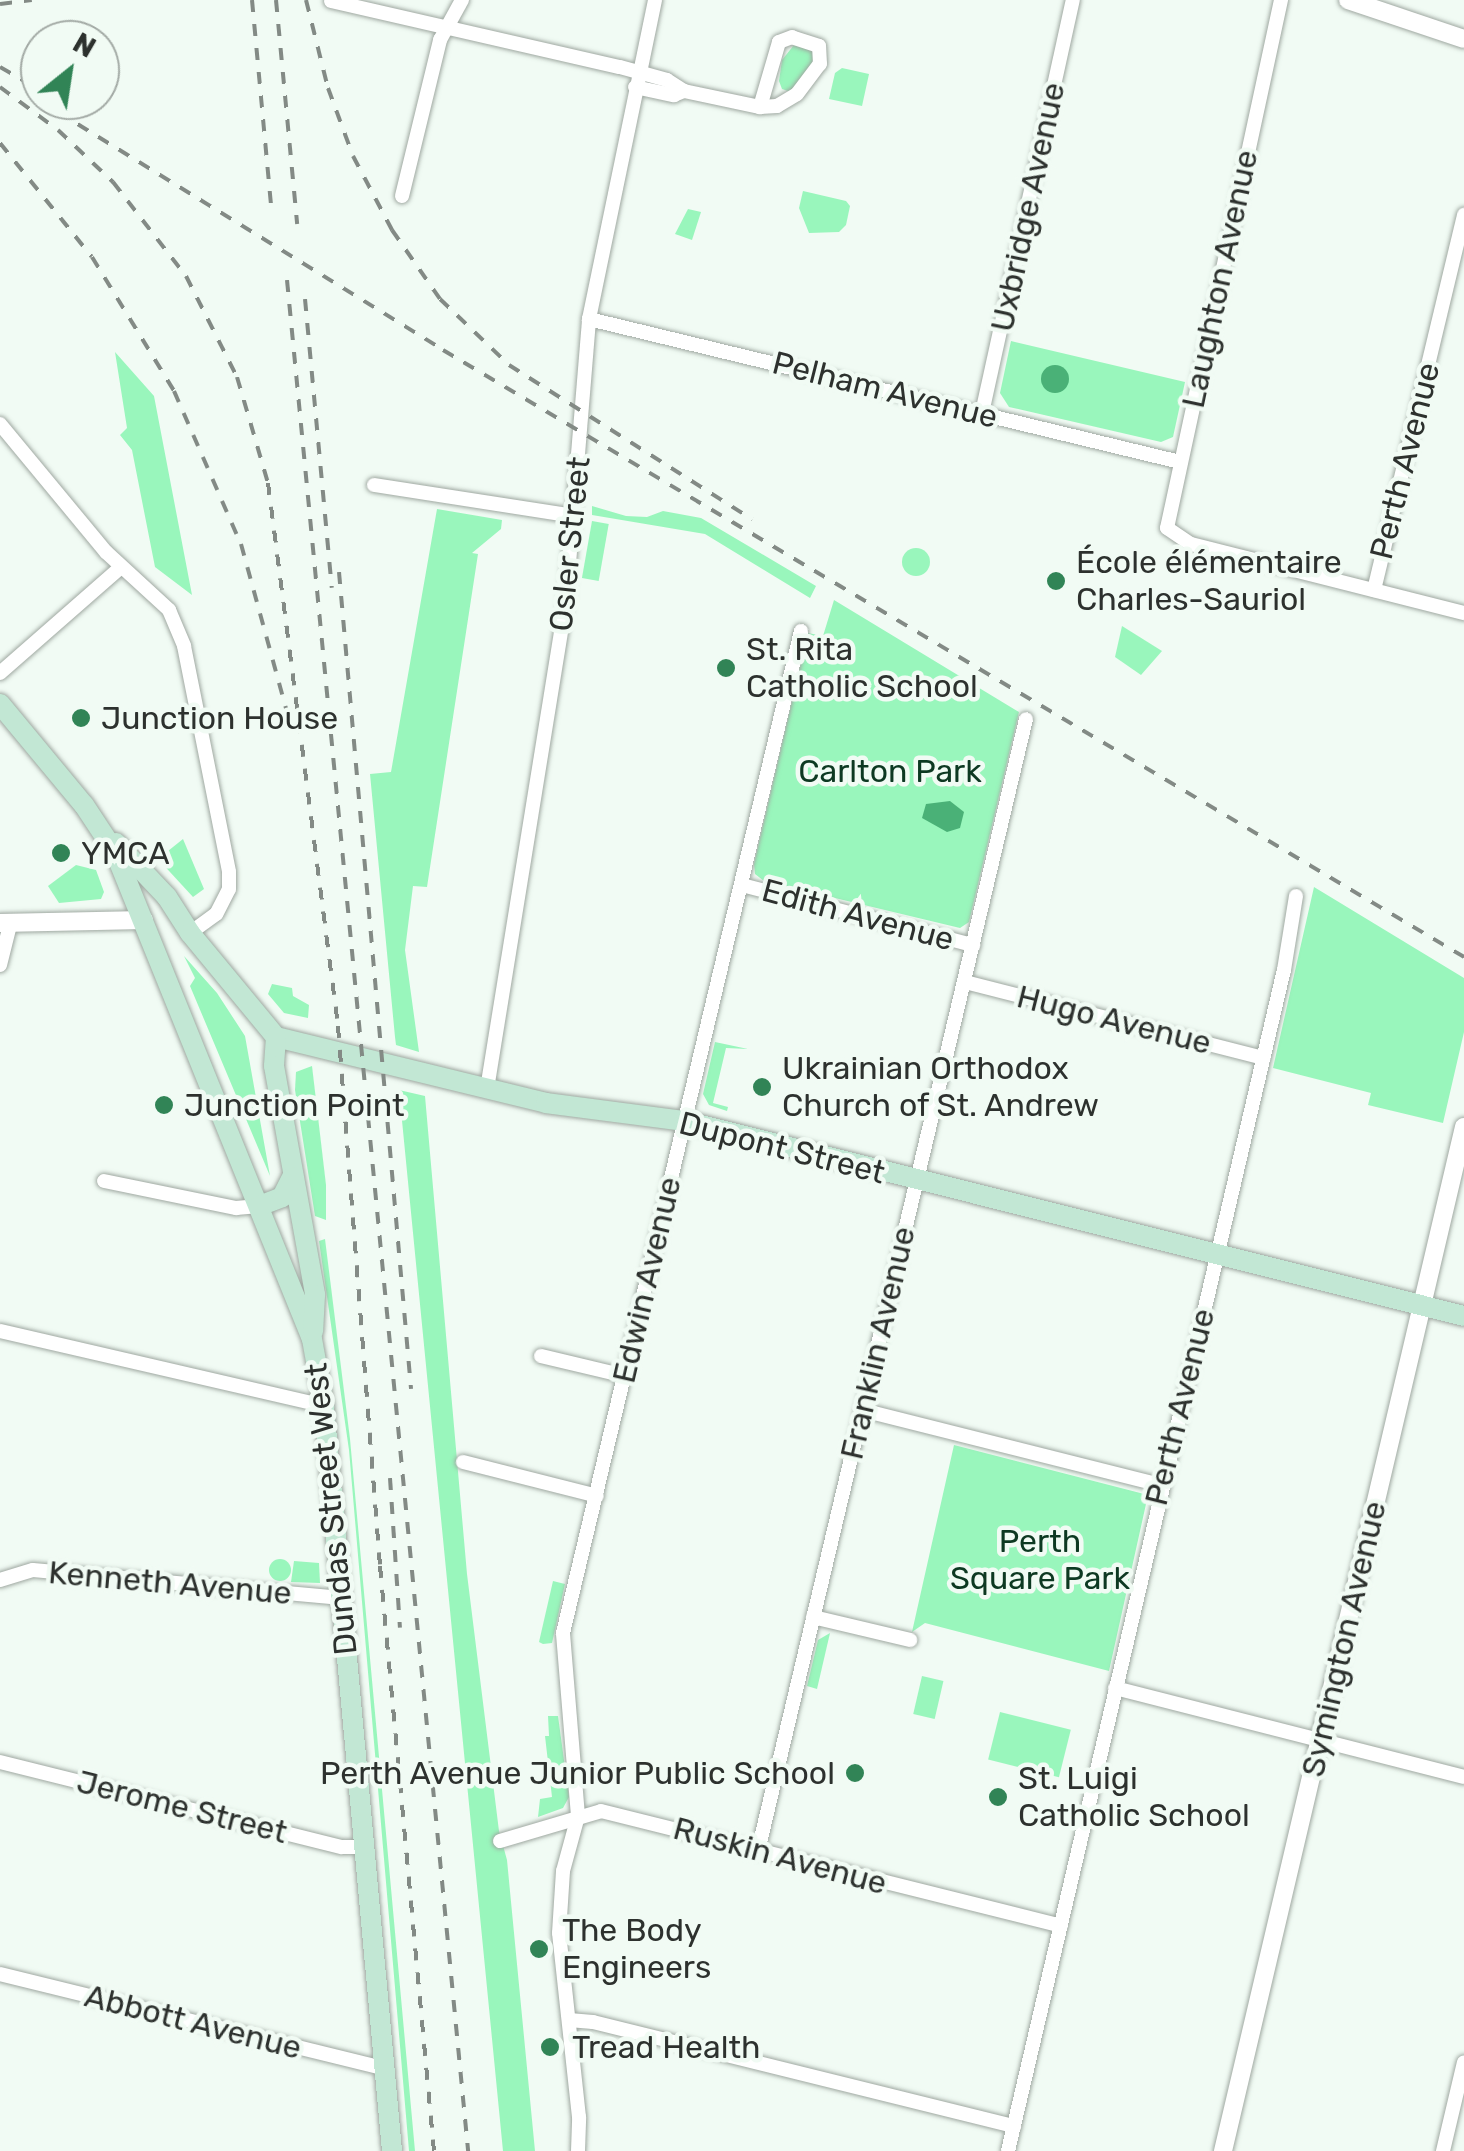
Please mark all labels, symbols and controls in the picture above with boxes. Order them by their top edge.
north arrow [20,20,120,120]
text: N [67,26,101,65]
street label: Uxbridge Avenue [983,79,1073,335]
street label: Laughton Avenue [1174,146,1266,412]
street label: Pelham Avenue [768,343,1002,437]
street label: Perth Avenue [1362,358,1448,564]
street label: Osler Street [542,454,598,634]
place label: École élémentaire Charles-Sauriol [1076,544,1342,619]
marker: École élémentaire Charles-Sauriol [1045,570,1067,592]
place label: St. Rita Catholic School [746,631,978,706]
marker: St. Rita Catholic School [715,657,737,679]
place label: Junction House [101,699,338,737]
marker: Junction House [70,707,92,729]
park label: Carlton Park [798,752,982,790]
place label: YMCA [81,834,170,872]
marker: YMCA [50,842,72,864]
street label: Edith Avenue [757,871,959,959]
street label: Hugo Avenue [1013,977,1215,1063]
place label: Ukrainian Orthodox Church of St. Andrew [782,1050,1100,1125]
marker: Ukrainian Orthodox Church of St. Andrew [751,1076,773,1098]
place label: Junction Point [184,1086,404,1124]
marker: Junction Point [153,1094,175,1116]
street label: Dupont Street [675,1104,889,1192]
street label: Edwin Avenue [605,1173,689,1387]
street label: Franklin Avenue [832,1222,924,1464]
street label: Perth Avenue [1137,1304,1223,1510]
street label: Dundas Street West [297,1361,365,1657]
street label: Symington Avenue [1294,1497,1394,1781]
park label: Perth Square Park [950,1523,1130,1598]
street label: Kenneth Avenue [46,1553,294,1613]
place label: Perth Avenue Junior Public School [318,1754,835,1792]
place label: St. Luigi Catholic School [1018,1760,1250,1835]
street label: Jerome Street [73,1762,291,1852]
marker: Perth Avenue Junior Public School [844,1762,866,1784]
marker: St. Luigi Catholic School [987,1786,1009,1808]
street label: Ruskin Avenue [669,1809,891,1903]
place label: The Body Engineers [562,1912,711,1987]
marker: The Body Engineers [526,1936,552,1962]
street label: Abbott Avenue [80,1976,306,2068]
place label: Tread Health [572,2028,760,2066]
marker: Tread Health [537,2034,563,2060]

